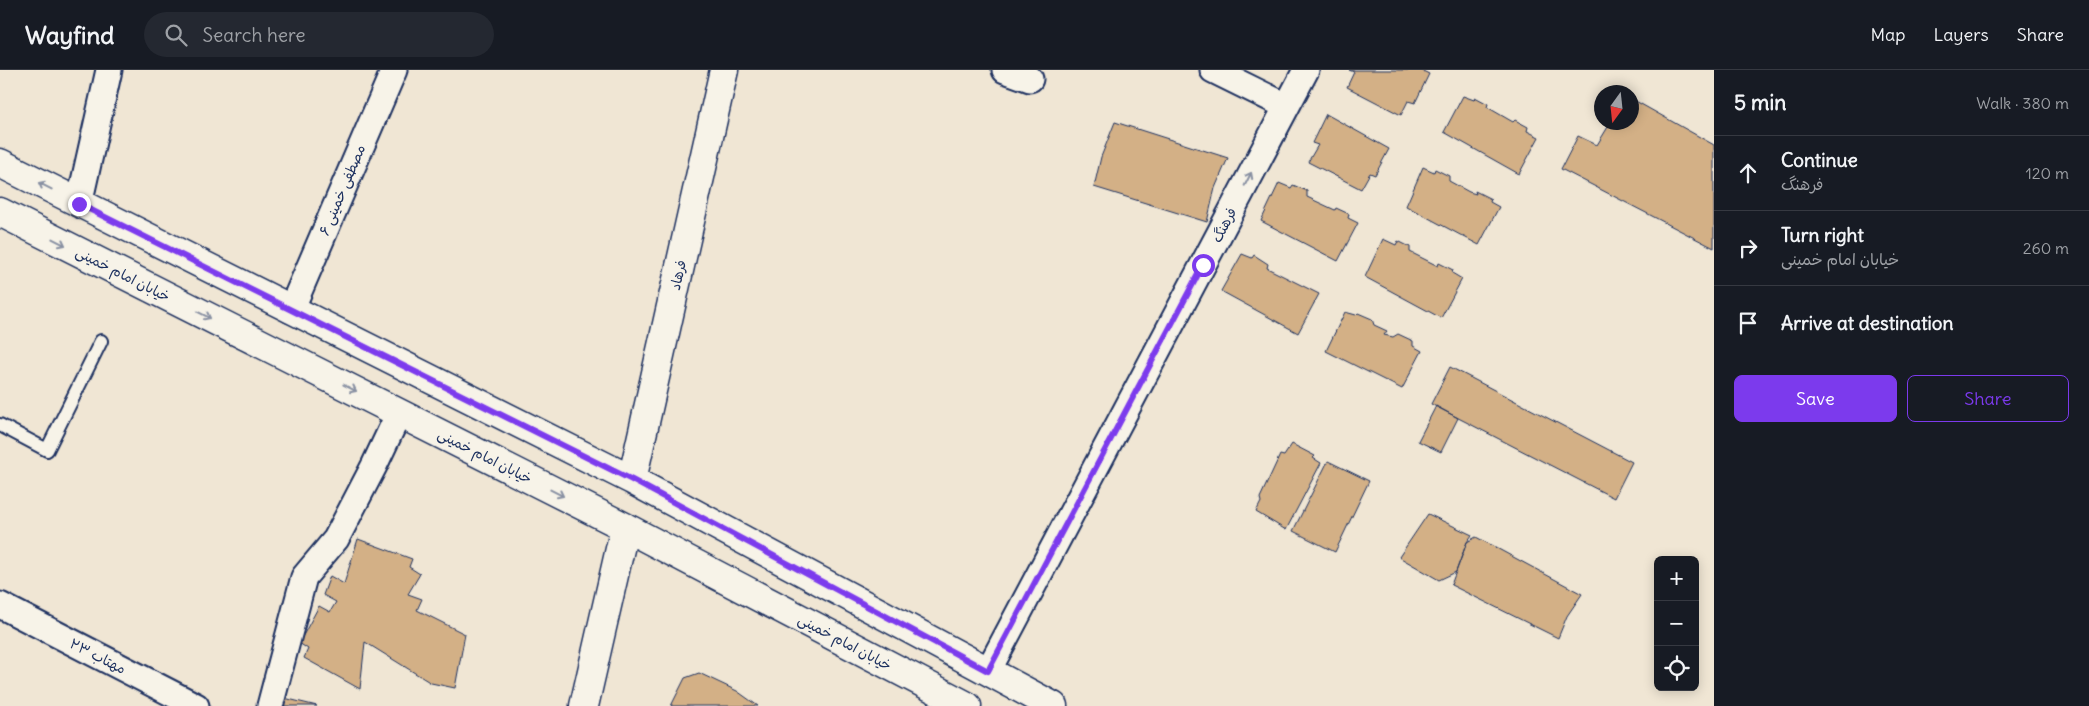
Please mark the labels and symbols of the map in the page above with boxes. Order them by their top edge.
north arrow [1594,85,1639,130]
street label: مصطفی خمینی ۶ [315,142,369,238]
one-way arrow [1243,172,1253,187]
one-way arrow [38,181,53,190]
route end [68,193,91,216]
street label: فرهنگ [1208,204,1240,246]
one-way arrow [51,238,66,247]
street label: خیابان امام خمینی [72,242,173,307]
route start [1192,254,1215,277]
street label: فرهاد [666,258,690,292]
one-way arrow [197,310,212,320]
one-way arrow [342,383,357,393]
street label: خیابان امام خمینی [434,424,535,489]
one-way arrow [549,488,564,498]
street label: خیابان امام خمینی [794,610,895,676]
street label: مهتاب ۲۳ [67,634,129,678]

